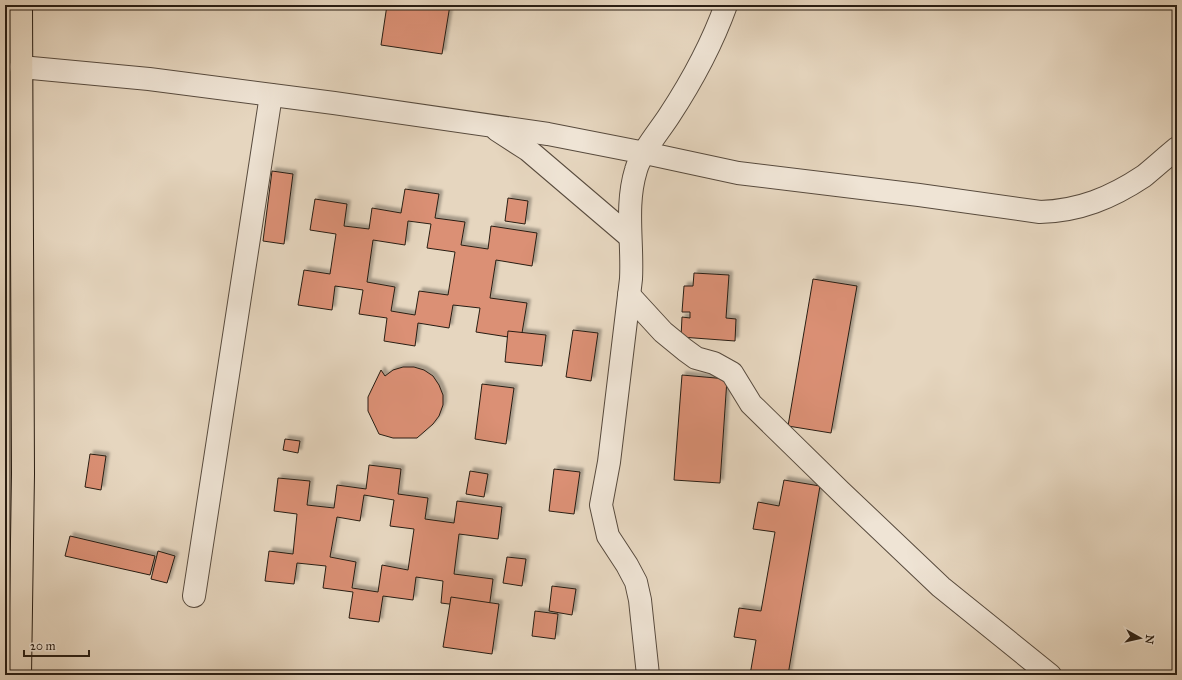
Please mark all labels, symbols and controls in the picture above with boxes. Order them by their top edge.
north arrow [1120,618,1160,658]
scale bar [24,632,89,658]
text: N [1142,634,1156,646]
text: 20 m [30,639,56,653]

